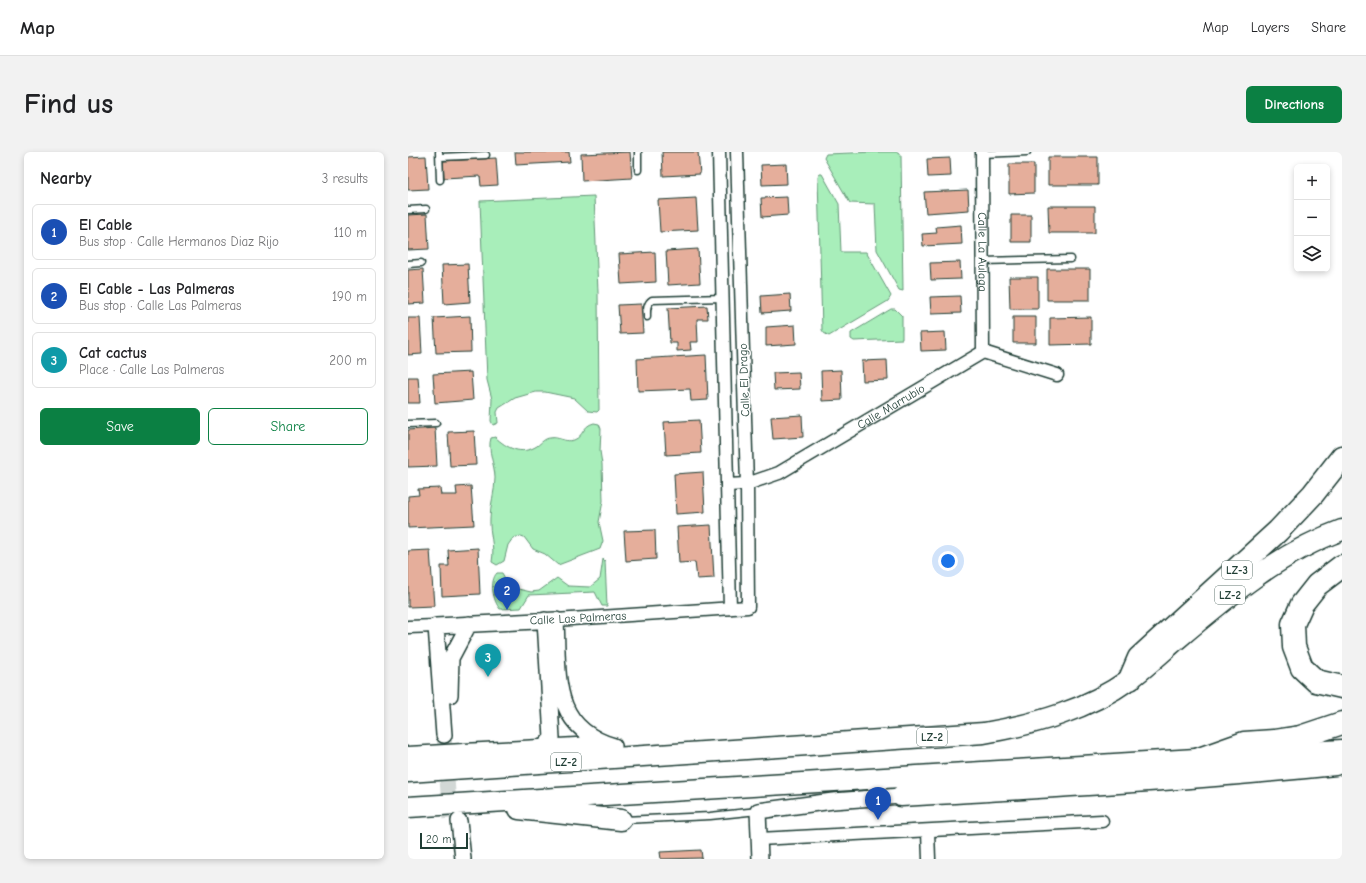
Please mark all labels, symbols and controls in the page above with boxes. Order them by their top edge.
text: Map [20,17,55,39]
text: Map [1202,19,1229,36]
text: Layers [1251,19,1289,36]
text: Share [1311,19,1346,36]
button: Directions [1246,86,1342,123]
text: Find us [24,88,113,120]
map controls [1294,164,1330,272]
button: + [1294,164,1330,200]
text: Nearby [40,169,91,188]
text: 3 results [322,171,368,186]
button: − [1294,200,1330,236]
street label: Calle La Aulaga [975,212,990,292]
text: El Cable [79,216,132,234]
text: 1 [51,225,57,240]
text: 110 m [334,225,367,240]
text: Bus stop · Calle Hermanos Diaz Rijo [79,234,279,249]
button: layers [1294,236,1330,272]
text: El Cable - Las Palmeras [79,280,234,298]
text: 2 [51,289,57,304]
text: 190 m [332,289,367,304]
text: Bus stop · Calle Las Palmeras [79,298,242,313]
street label: Calle El Drago [736,343,752,417]
text: Cat cactus [79,344,147,362]
text: 3 [51,353,57,368]
text: 200 m [329,353,367,368]
text: Place · Calle Las Palmeras [79,362,224,377]
street label: Calle Marrubio [855,381,927,432]
button: Save [40,408,200,445]
button: Share [208,408,368,445]
your location [938,551,958,571]
road number: LZ-3 [1222,561,1252,579]
pin: 2 [494,577,520,610]
road number: LZ-2 [1215,586,1245,604]
street label: Calle Las Palmeras [529,608,627,628]
pin: 3 [475,644,501,677]
road number: LZ-2 [917,728,947,746]
road number: LZ-2 [551,753,581,771]
pin: 1 [865,787,891,820]
scale bar [420,831,468,850]
text: 20 m [426,833,451,846]

